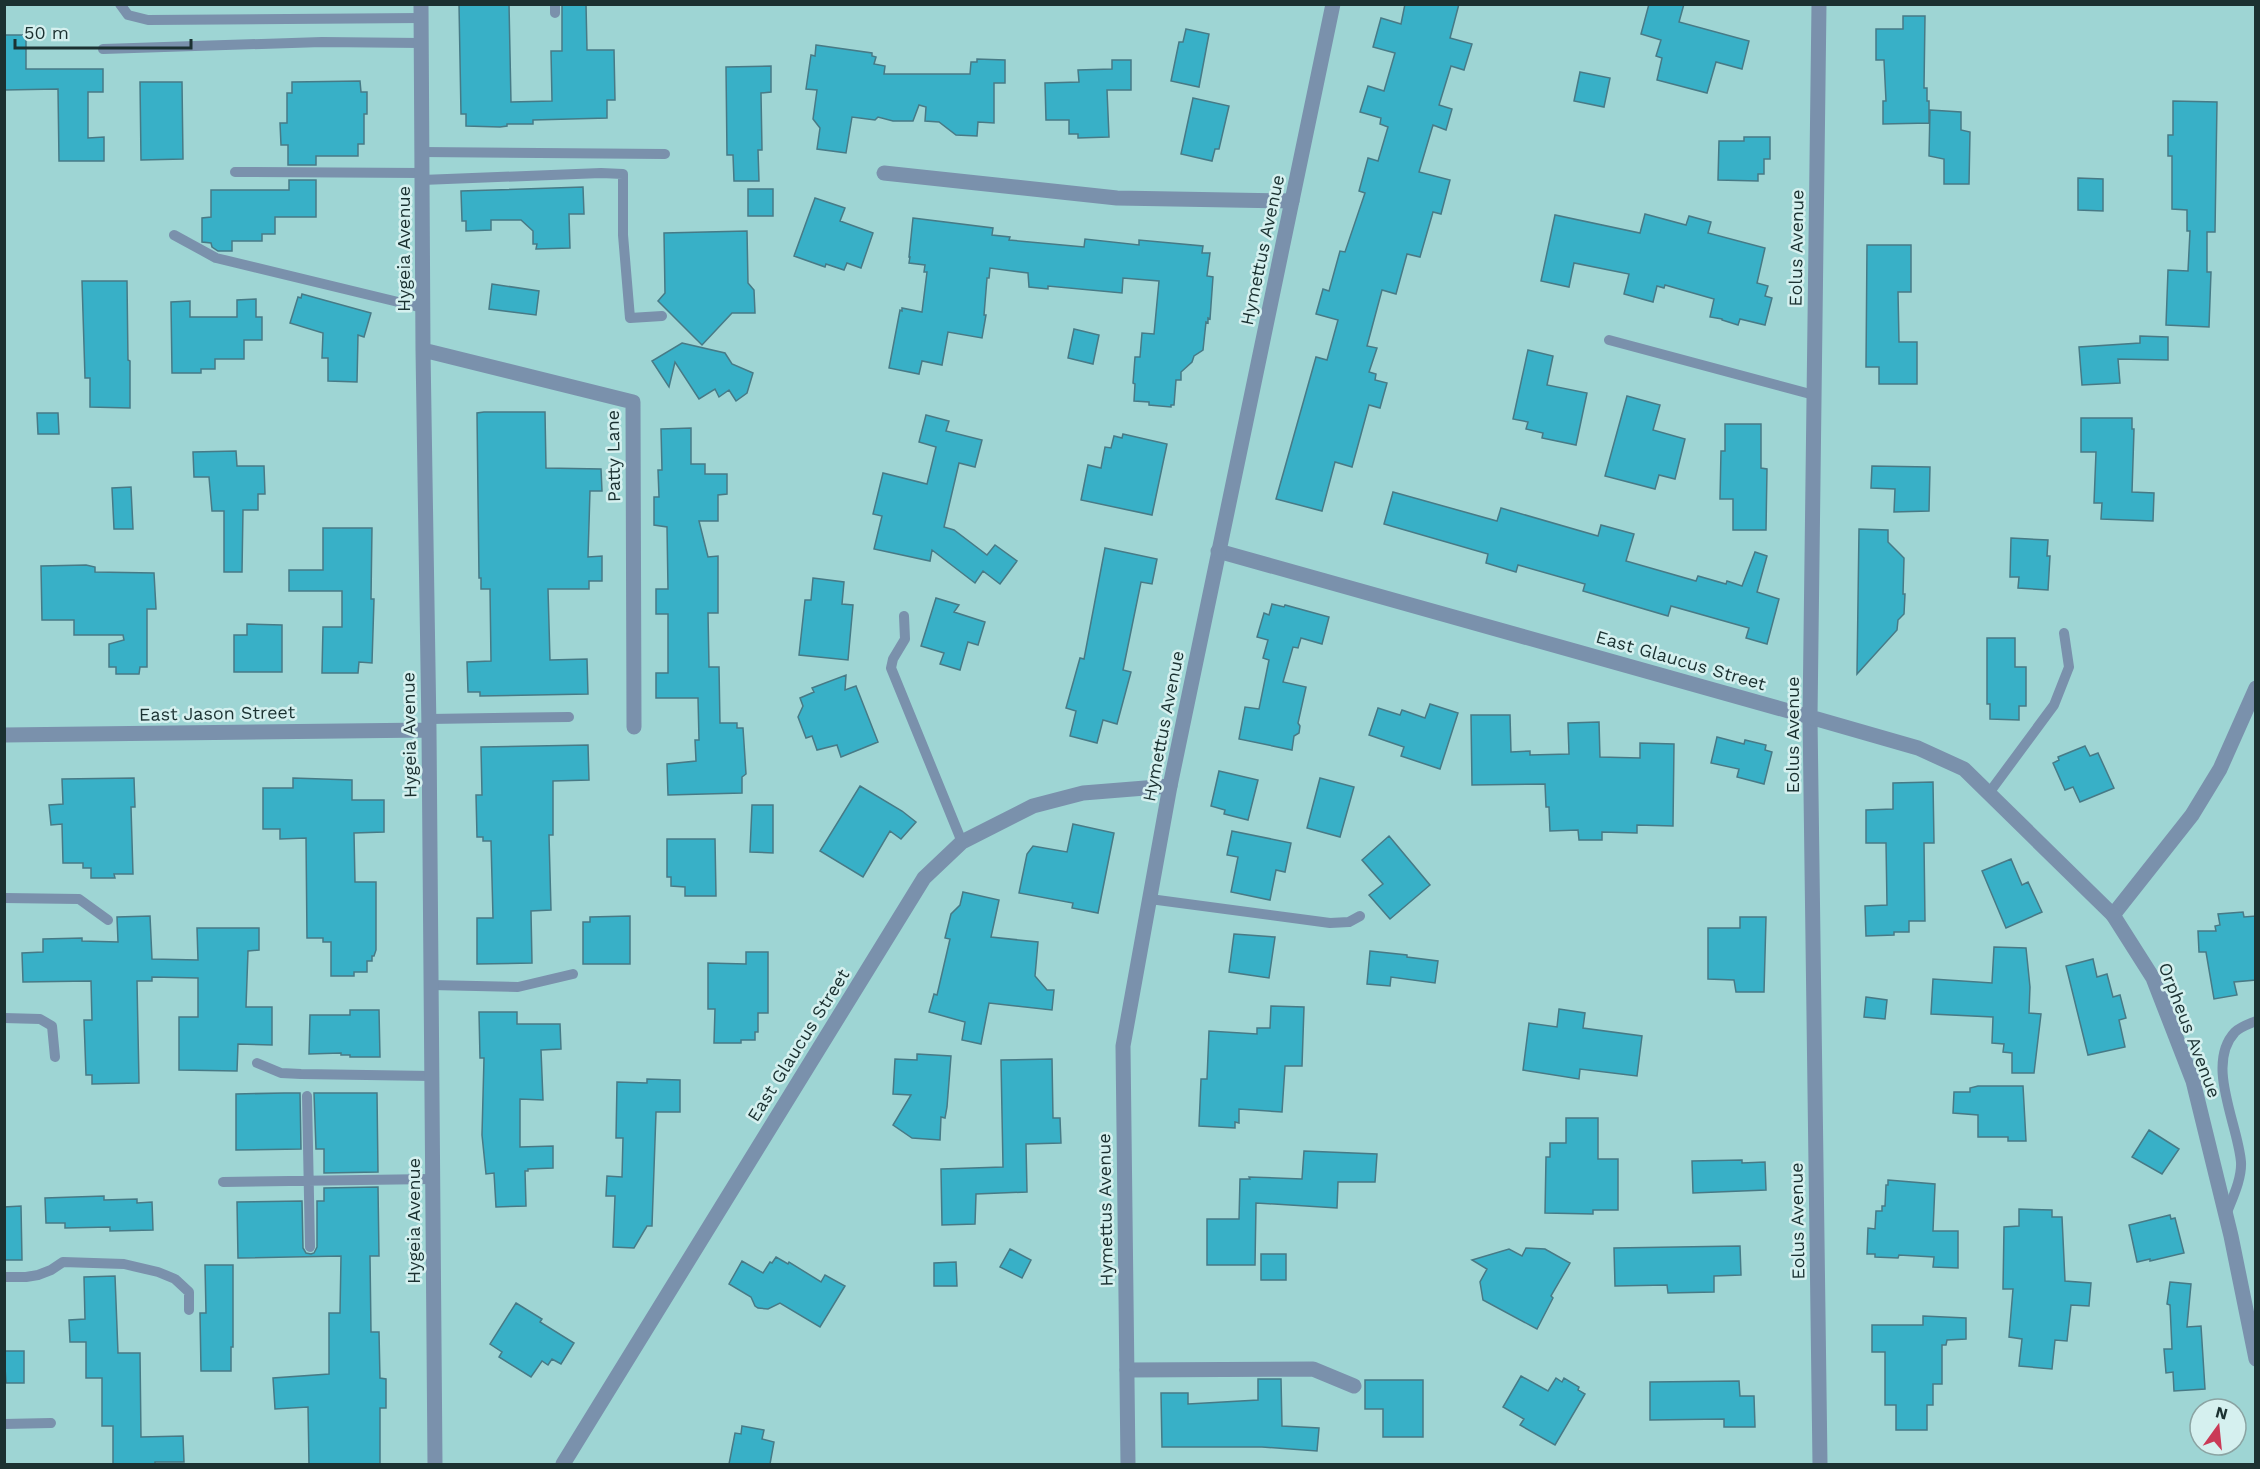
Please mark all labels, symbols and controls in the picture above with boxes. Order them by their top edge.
scale bar [15,12,190,50]
text: 50 m [24,22,69,43]
street label: Hymettus Avenue [1236,173,1288,327]
street label: Hygeia Avenue [393,186,414,312]
street label: Eolus Avenue [1784,189,1808,307]
street label: Patty Lane [602,410,624,502]
street label: East Glaucus Street [1594,626,1769,694]
street label: Hymettus Avenue [1138,649,1188,803]
street label: Hygeia Avenue [397,672,421,798]
street label: Eolus Avenue [1782,676,1803,794]
street label: East Jason Street [139,701,296,725]
street label: Orpheus Avenue [2155,959,2225,1101]
street label: East Glaucus Street [743,965,854,1125]
street label: Hymettus Avenue [1093,1133,1117,1287]
street label: Hygeia Avenue [403,1158,424,1284]
street label: Eolus Avenue [1785,1162,1809,1280]
north arrow [2188,1397,2248,1457]
text: N [2214,1402,2230,1424]

